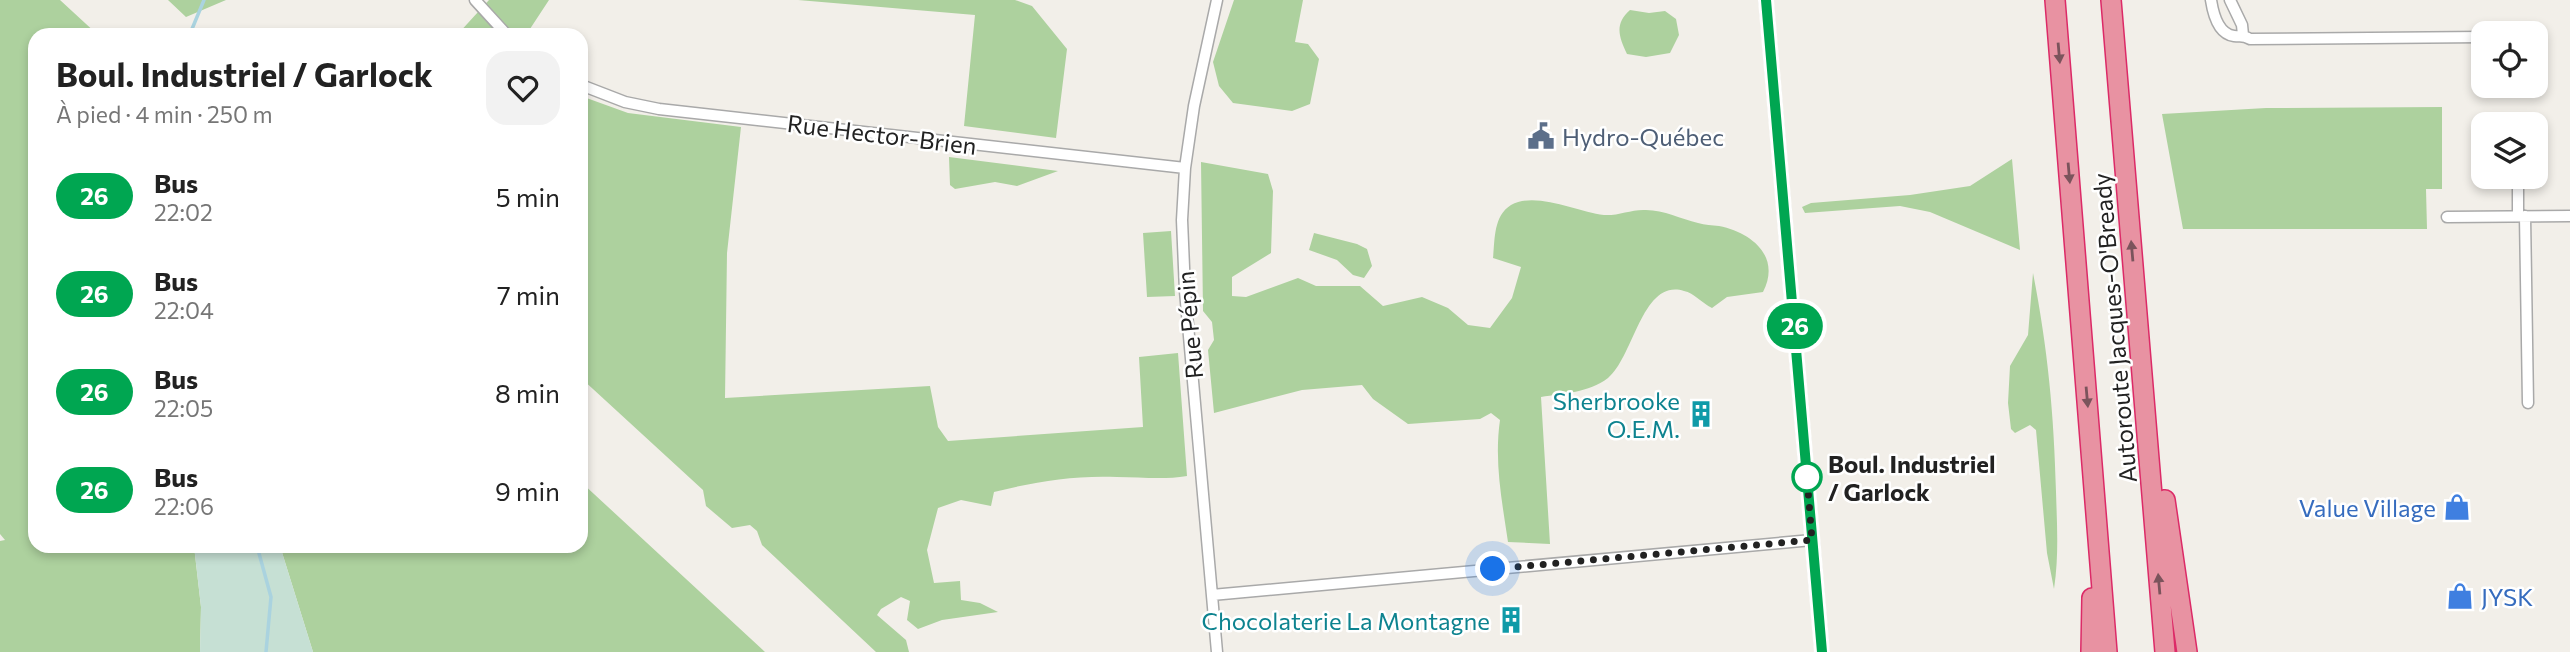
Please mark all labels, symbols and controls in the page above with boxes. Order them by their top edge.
map controls [2471,21,2548,189]
button: locate [2471,21,2548,98]
one-way arrow [2054,42,2065,64]
button: heart [486,51,560,125]
text: Boul. Industriel / Garlock [56,53,433,94]
text: À pied · 4 min · 250 m [56,100,273,128]
street label: Rue Hector-Brien [786,108,978,160]
button: layers [2471,112,2548,189]
public building icon: Hydro-Québec [1526,121,1556,151]
place label: Hydro-Québec [1562,122,1724,151]
one-way arrow [2064,162,2075,184]
text: Bus [154,167,198,198]
street label: Autoroute Jacques-O'Bready [2086,172,2142,484]
text: 26 [80,181,109,210]
text: 5 min [496,181,560,212]
text: 22:02 [154,198,213,226]
one-way arrow [2126,239,2137,261]
text: Bus [154,265,198,296]
street label: Rue Pépin [1170,270,1208,380]
text: 26 [80,279,109,308]
text: 7 min [497,279,560,310]
text: 22:04 [154,296,214,324]
line badge: 26 [1764,303,1826,349]
text: 26 [1781,311,1809,340]
text: Bus [154,363,198,394]
text: 26 [80,377,109,406]
text: 8 min [495,377,560,408]
place label: Sherbrooke O.E.M. [1553,386,1680,443]
one-way arrow [2082,387,2093,409]
text: 22:05 [154,394,213,422]
building icon: Sherbrooke O.E.M. [1686,399,1716,429]
place label: Boul. Industriel / Garlock [1828,449,1996,506]
text: Bus [154,461,198,492]
marker: Boul. Industriel / Garlock [1792,462,1822,492]
text: 26 [80,475,109,504]
text: 9 min [495,475,560,506]
text: 22:06 [154,492,214,520]
shop icon: Value Village [2442,492,2472,522]
place label: Value Village [2299,493,2436,522]
your location [1475,551,1510,586]
one-way arrow [2153,573,2164,595]
shop icon: JYSK [2445,581,2475,611]
place label: JYSK [2481,582,2533,611]
building icon: Chocolaterie La Montagne [1496,605,1526,635]
place label: Chocolaterie La Montagne [1202,606,1490,635]

